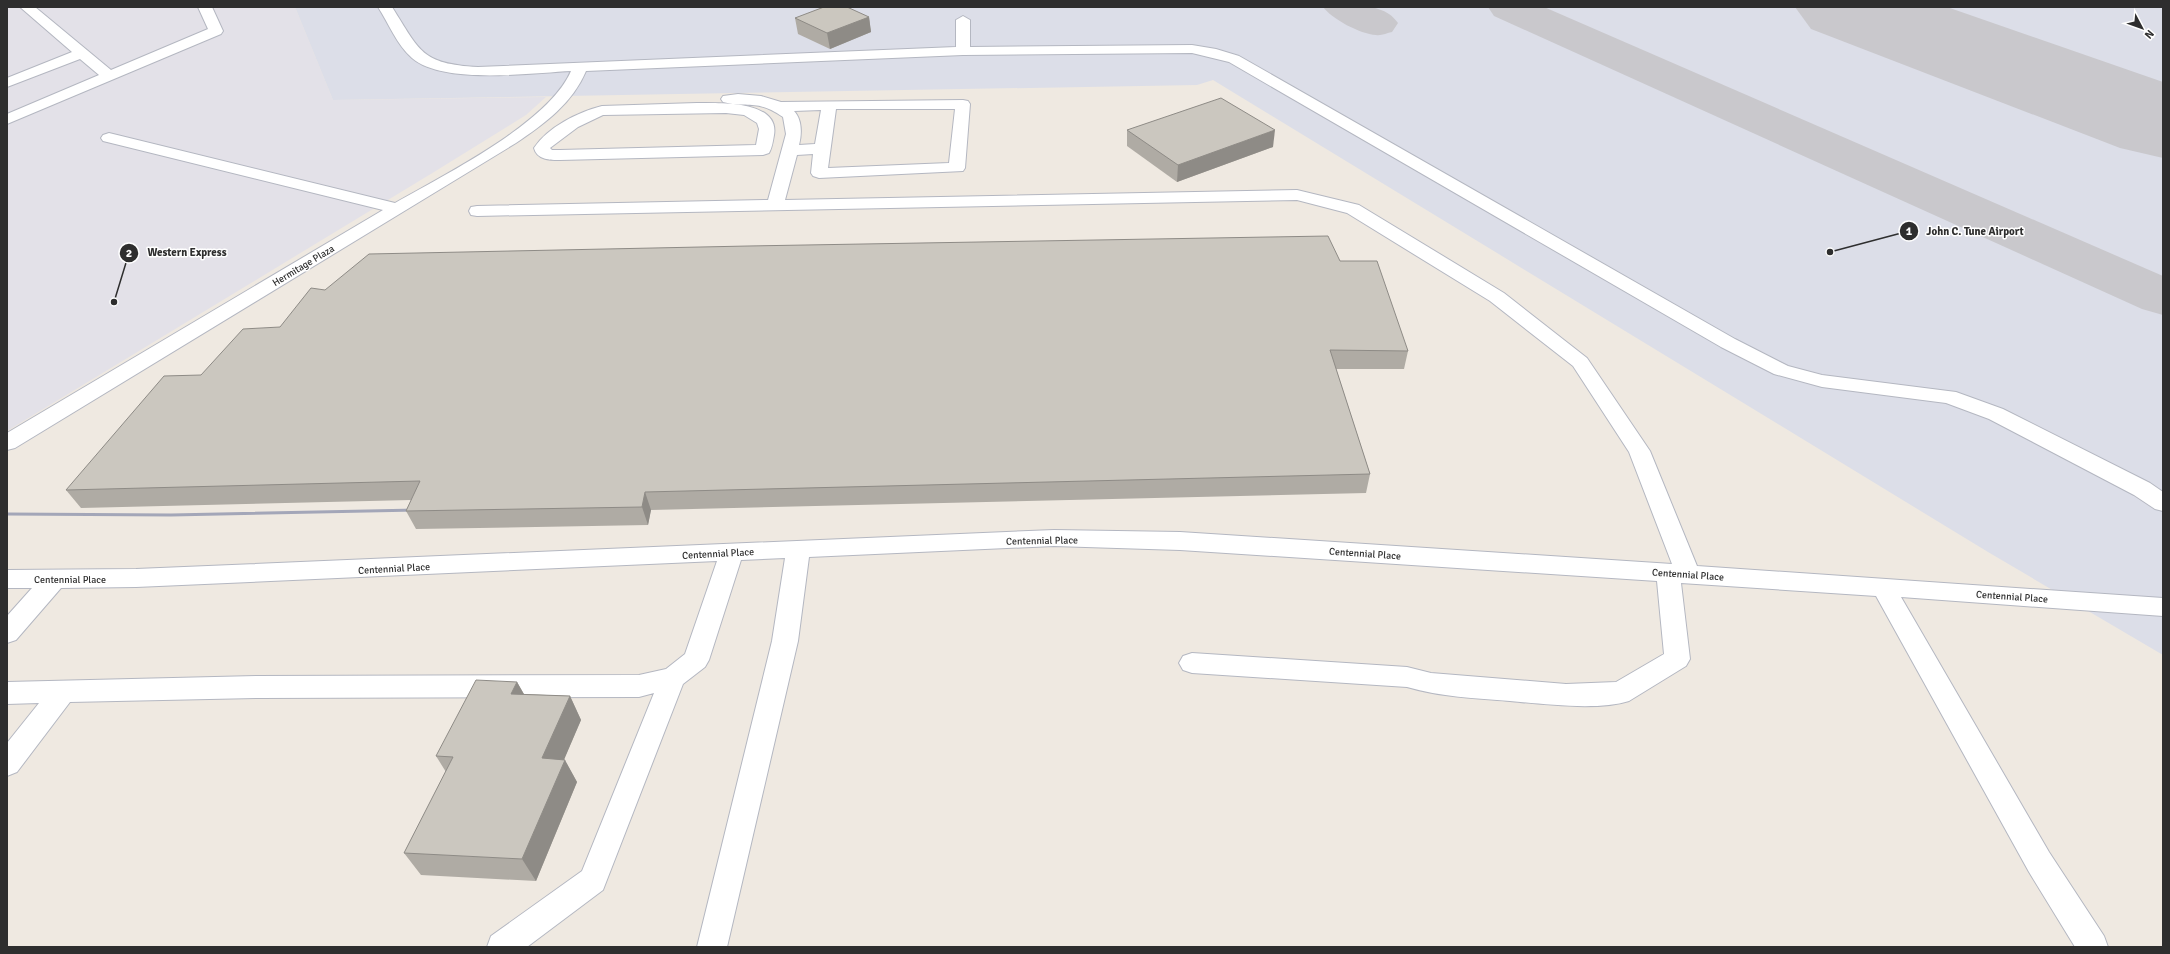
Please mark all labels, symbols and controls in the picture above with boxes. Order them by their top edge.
north arrow [2122,8,2162,48]
text: N [2142,27,2157,41]
callout: John C. Tune Airport [1899,220,2032,243]
text: 1 [1906,224,1913,239]
text: John C. Tune Airport [1926,225,2024,238]
callout: Western Express [119,241,234,264]
street label: Hermitage Plaza [270,243,337,289]
text: 2 [126,246,132,261]
text: Western Express [147,246,227,259]
street label: Centennial Place [1006,534,1078,548]
street label: Centennial Place [682,546,754,562]
street label: Centennial Place [1329,546,1401,562]
street label: Centennial Place [358,561,430,577]
street label: Centennial Place [1652,567,1724,583]
street label: Centennial Place [34,574,106,586]
street label: Centennial Place [1976,589,2048,605]

